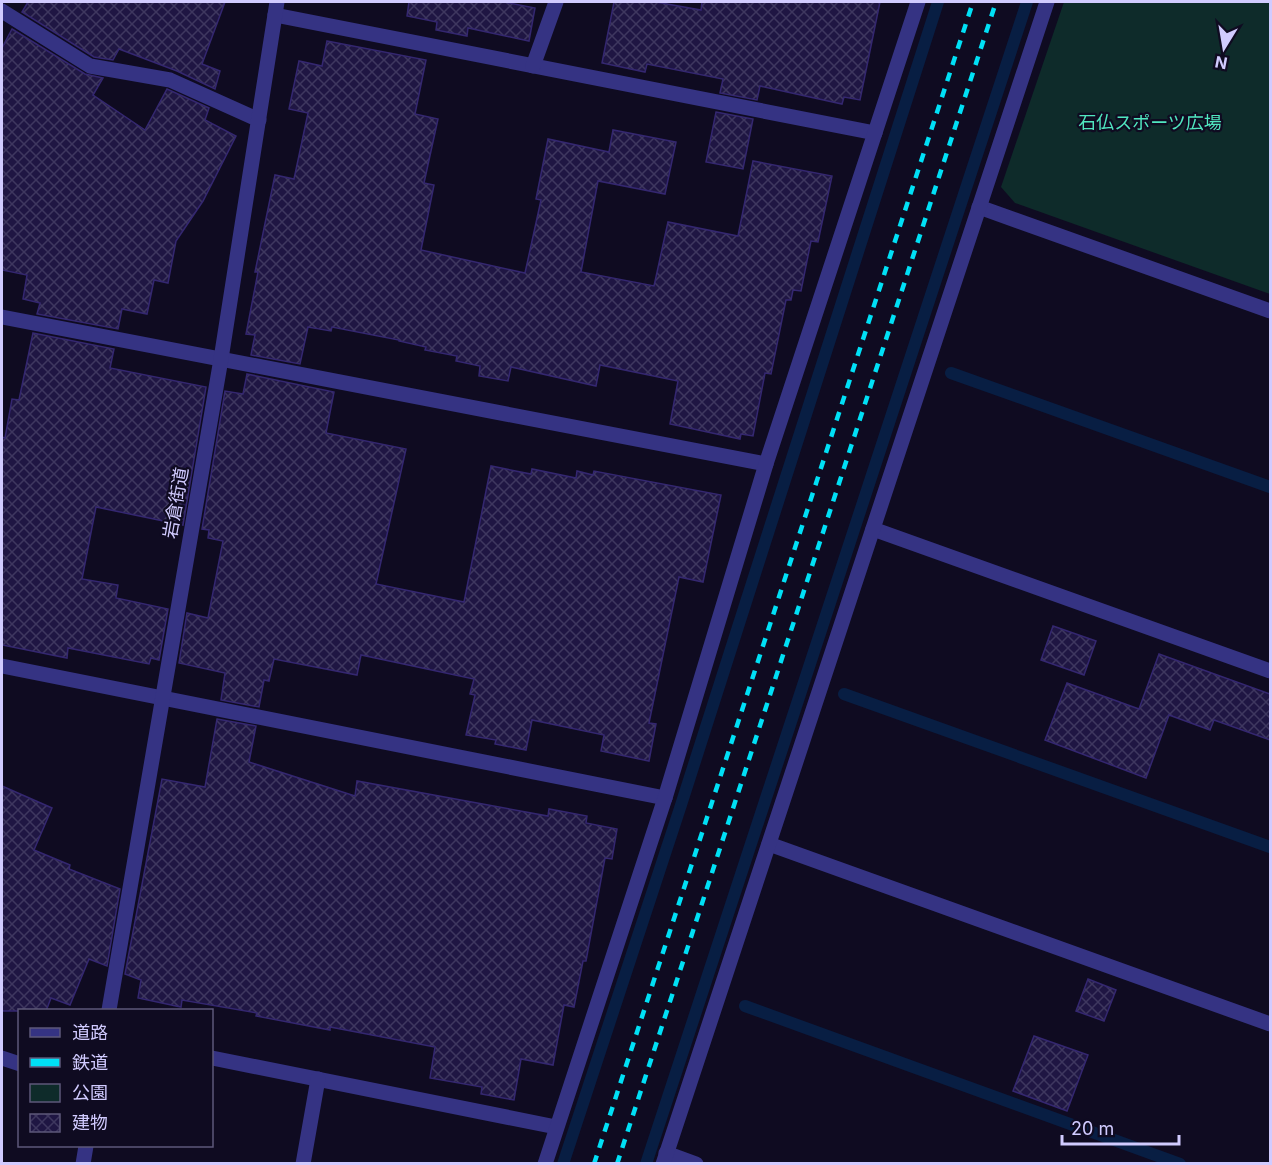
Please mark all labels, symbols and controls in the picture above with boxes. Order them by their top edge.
north arrow [1194,18,1254,78]
text: N [1213,52,1229,74]
park label: 石仏スポーツ広場 [1078,112,1222,133]
street label: 岩倉街道 [159,466,192,540]
legend [18,1009,213,1147]
text: 道路 [72,1022,108,1043]
text: 鉄道 [72,1052,108,1073]
text: 公園 [72,1082,108,1103]
scale bar [1062,1108,1179,1146]
text: 建物 [72,1112,108,1133]
text: 20 m [1071,1118,1114,1139]

